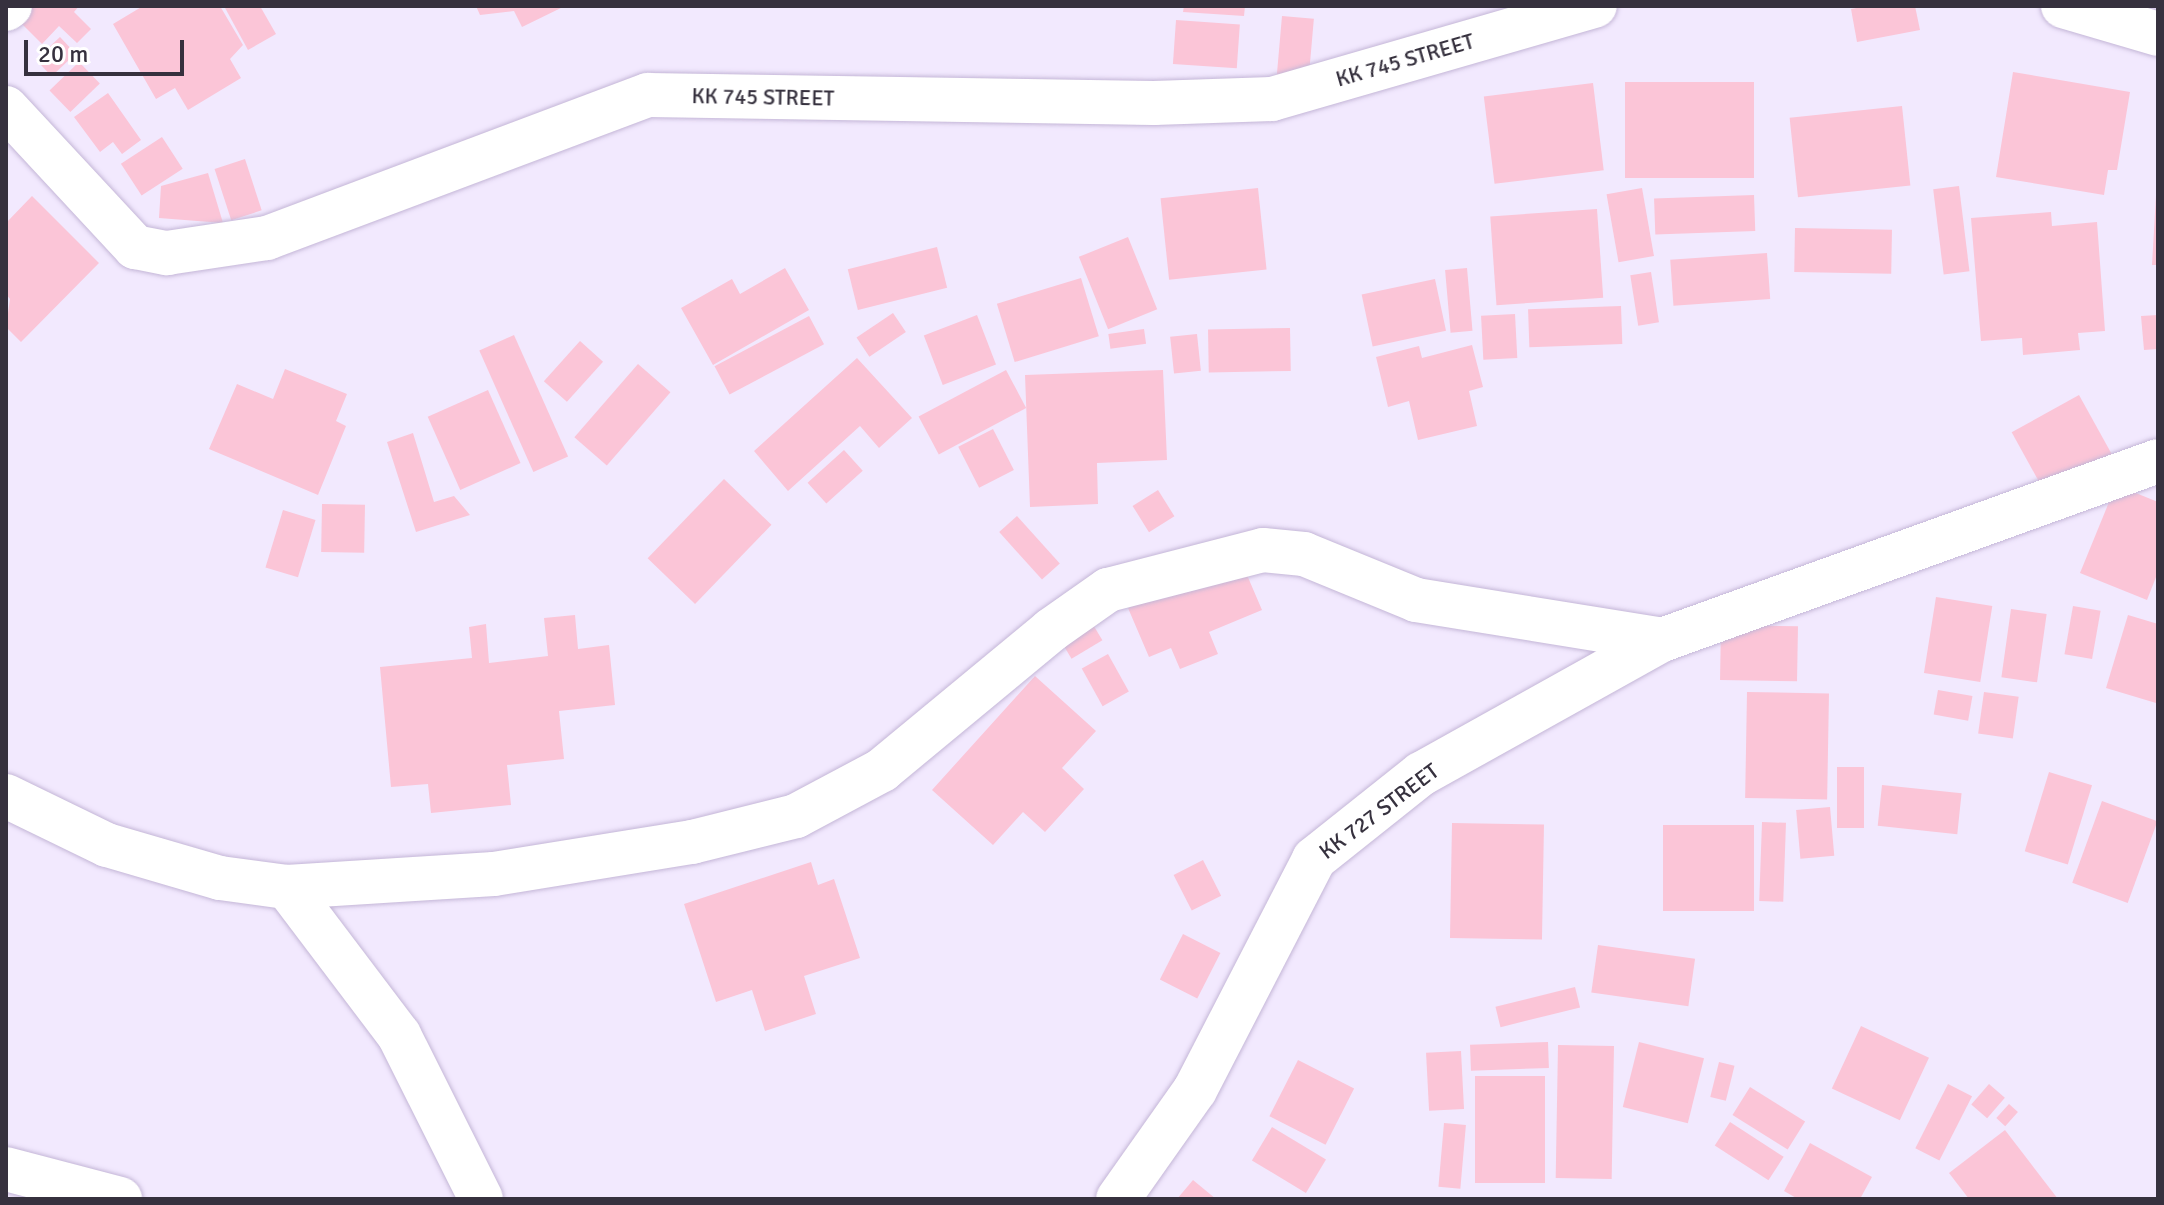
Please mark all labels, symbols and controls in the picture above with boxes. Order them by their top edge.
scale bar [28,24,188,74]
street label: KK 745 STREET [1333,28,1477,92]
text: 20 m [38,39,88,69]
street label: KK 745 STREET [691,83,835,111]
street label: KK 727 STREET [1314,757,1444,865]

